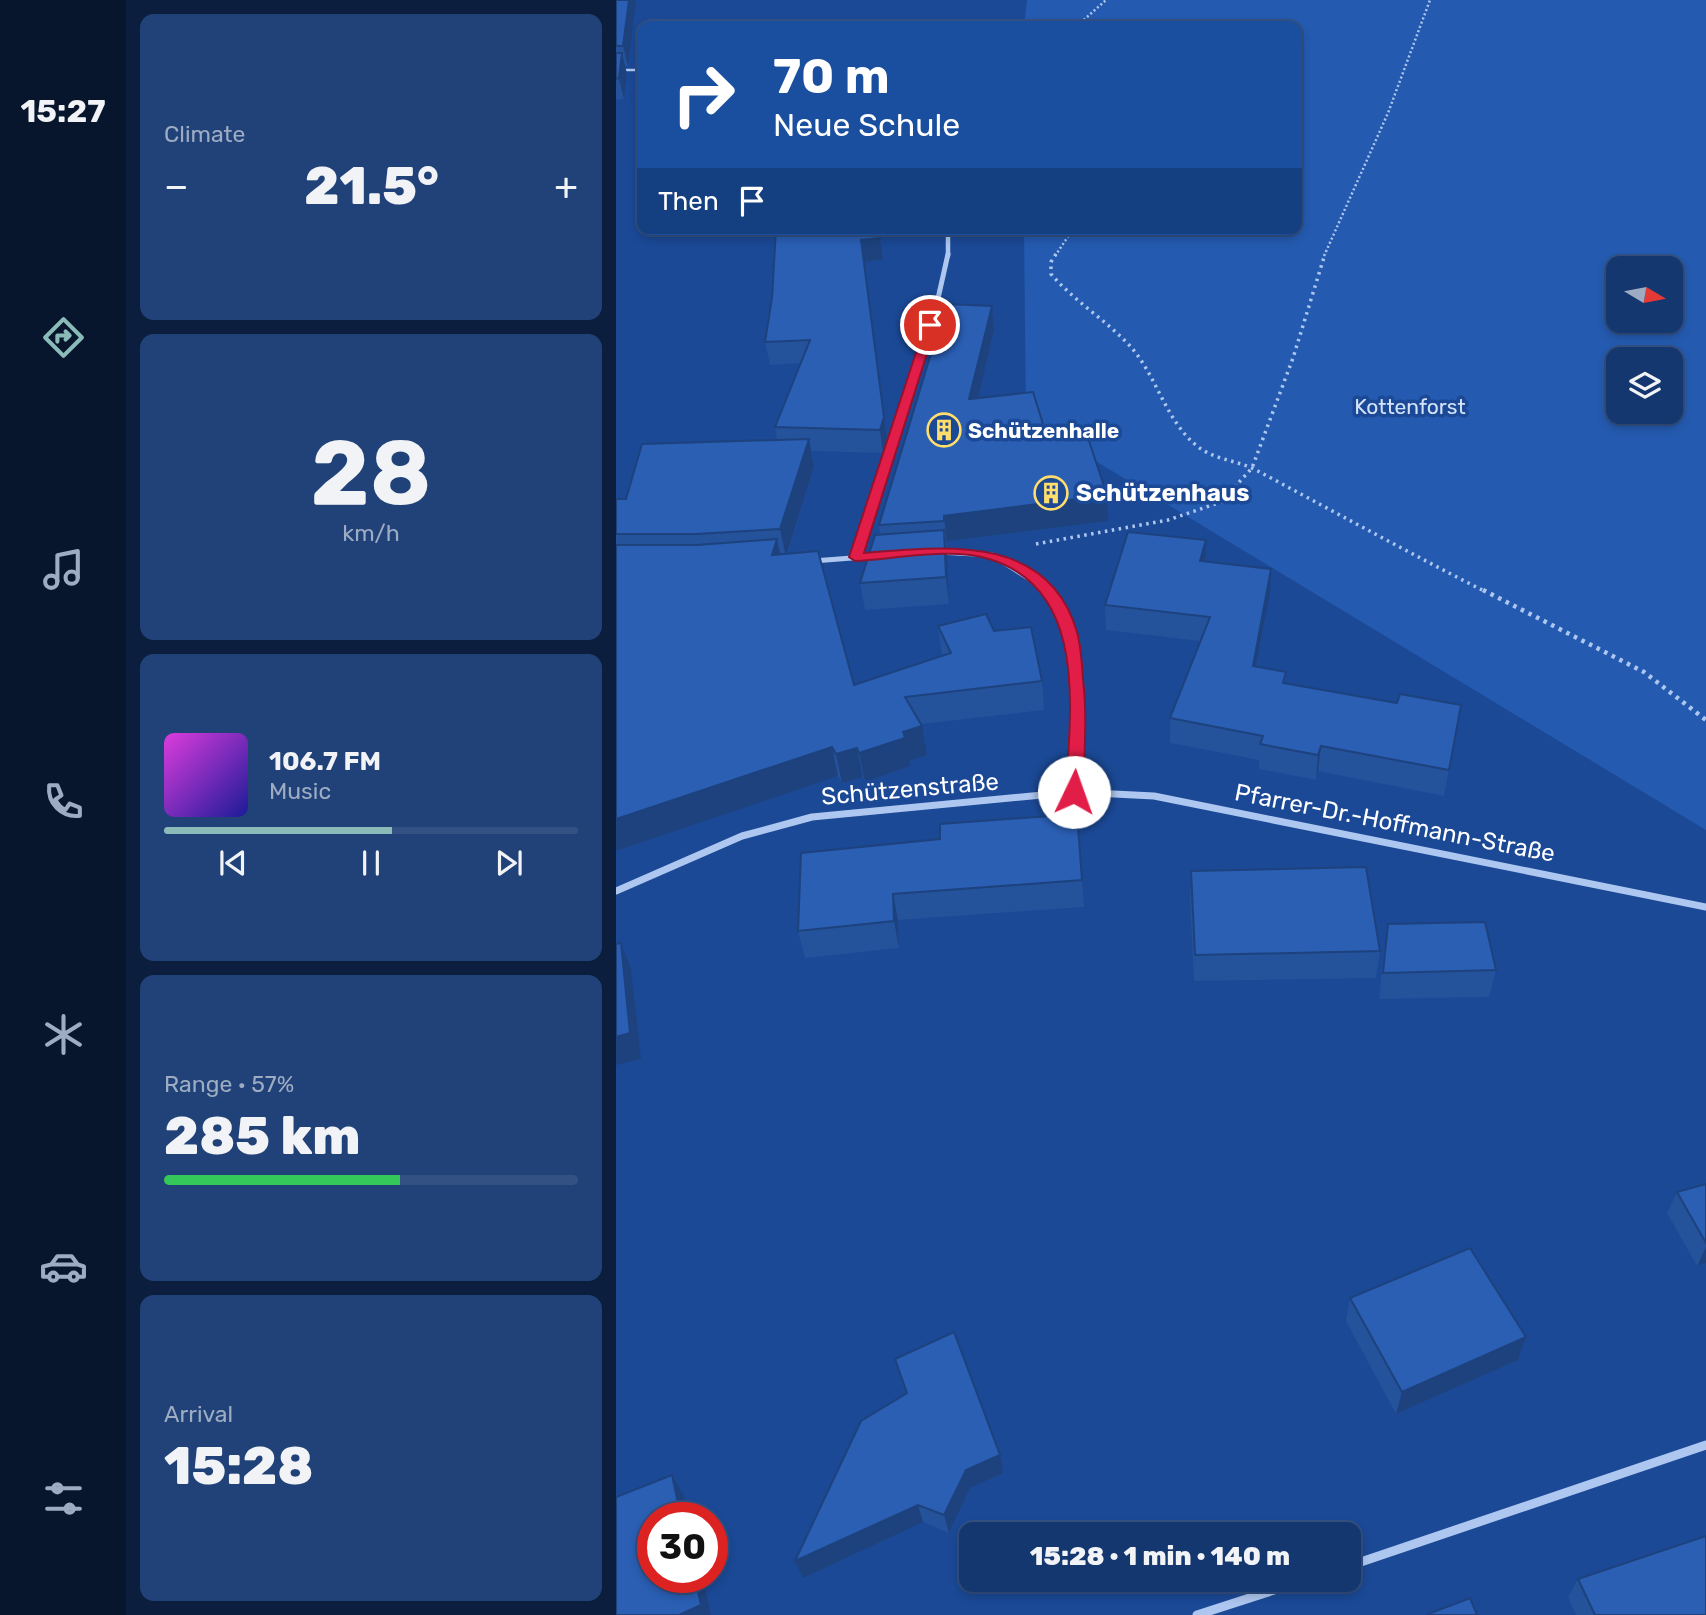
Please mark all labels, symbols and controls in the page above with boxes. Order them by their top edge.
text: 70 m [773,47,890,105]
icon: right [658,49,749,140]
text: 15:27 [20,92,106,130]
text: Neue Schule [773,106,960,144]
text: Climate [164,120,245,148]
text: 21.5° [304,155,439,217]
text: − [164,163,189,209]
text: + [554,163,578,209]
icon: arrive [733,182,771,220]
text: Then [658,186,719,217]
north arrow [1606,256,1684,332]
map controls [1606,256,1683,424]
pin [900,295,960,355]
icon: arrive [911,306,949,344]
icon: directions [39,313,88,362]
button: layers [1606,347,1683,424]
park label: Kottenforst [1354,394,1466,419]
building icon: Schützenhalle [925,411,963,449]
place label: Schützenhalle [968,418,1119,443]
text: 28 [311,419,431,527]
building icon: Schützenhaus [1032,474,1070,512]
place label: Schützenhaus [1076,479,1250,507]
text: km/h [342,519,400,547]
icon: music [39,545,88,594]
text: 106.7 FM [269,746,381,777]
position arrow [1037,755,1111,829]
street label: Schützenstraße [820,767,1000,811]
icon: phone [39,777,88,826]
text: Music [269,777,331,805]
street label: Pfarrer-Dr.-Hoffmann-Straße [1232,778,1558,868]
icon: previous [214,844,252,882]
icon: pause [352,844,390,882]
icon: next [490,844,528,882]
icon: climate [39,1010,88,1059]
text: Range · 57% [164,1070,294,1098]
text: 285 km [164,1105,361,1167]
icon: car [39,1242,88,1291]
text: Arrival [164,1400,233,1428]
text: 15:28 [164,1435,313,1497]
icon: filters [39,1474,88,1523]
speed limit sign: 30 [637,1502,728,1593]
text: 15:28 · 1 min · 140 m [1030,1541,1290,1572]

